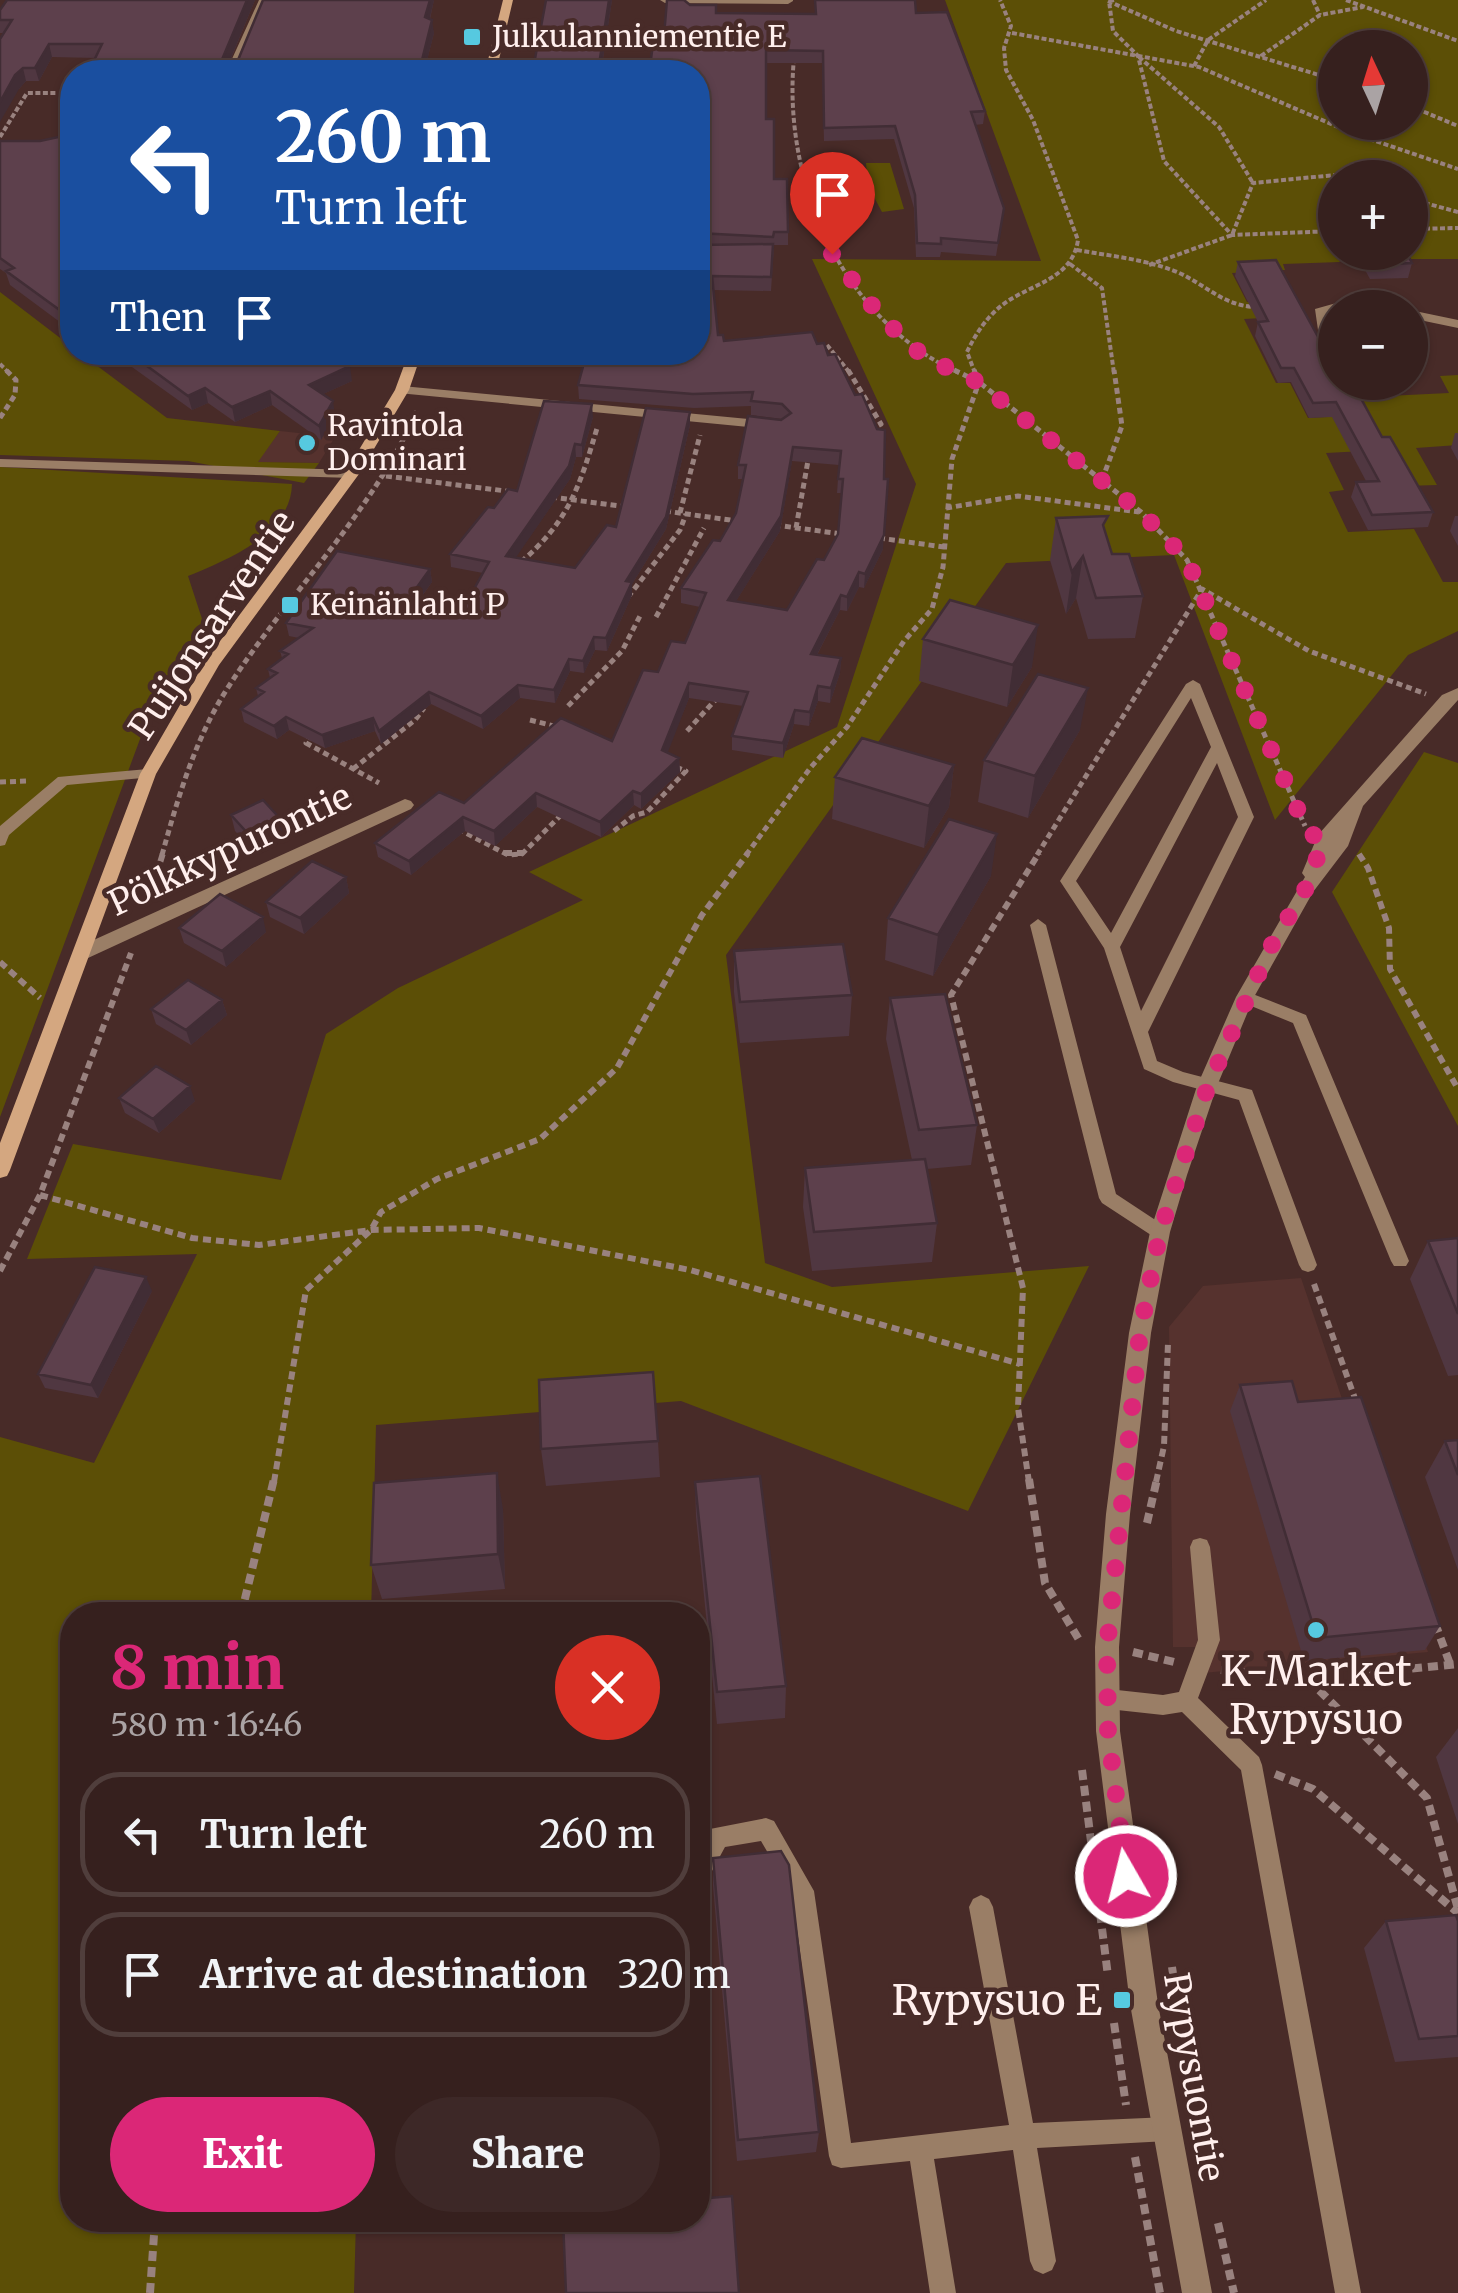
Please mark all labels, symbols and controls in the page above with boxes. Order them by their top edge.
place label: Julkulanniementie E [491,17,786,55]
marker: Julkulanniementie E [461,26,483,48]
north arrow [1318,30,1428,140]
map controls [1318,30,1428,400]
text: 260 m [275,93,491,181]
icon: left [110,100,240,230]
pin [790,152,875,255]
button: + [1318,160,1428,270]
icon: arrive [805,167,860,222]
text: Turn left [275,180,467,236]
icon: arrive [227,290,282,345]
button: − [1318,290,1428,400]
text: Then [110,294,207,341]
place label: Ravintola Dominari [327,406,466,478]
marker: Ravintola Dominari [296,432,318,454]
street label: Puijonsarventie [119,502,305,748]
place label: Keinänlahti P [310,585,505,623]
marker: Keinänlahti P [279,594,301,616]
street label: Pölkkypurontie [102,775,358,925]
marker: K-Market Rypysuo [1305,1619,1327,1641]
text: 8 min [110,1630,284,1705]
button: close [555,1635,660,1740]
place label: K-Market Rypysuo [1220,1645,1412,1745]
text: 580 m · 16:46 [110,1705,302,1745]
icon: left [115,1807,170,1862]
text: Turn left [200,1811,367,1858]
text: 260 m [539,1811,655,1858]
position arrow [1074,1824,1178,1928]
icon: arrive [115,1947,170,2002]
text: Arrive at destination [200,1951,587,1998]
text: 320 m [617,1951,731,1998]
street label: Rypysuontie [1154,1969,1234,2185]
place label: Rypysuo E [891,1974,1102,2026]
marker: Rypysuo E [1111,1989,1133,2011]
button: Exit [110,2097,375,2212]
button: Share [395,2097,660,2212]

